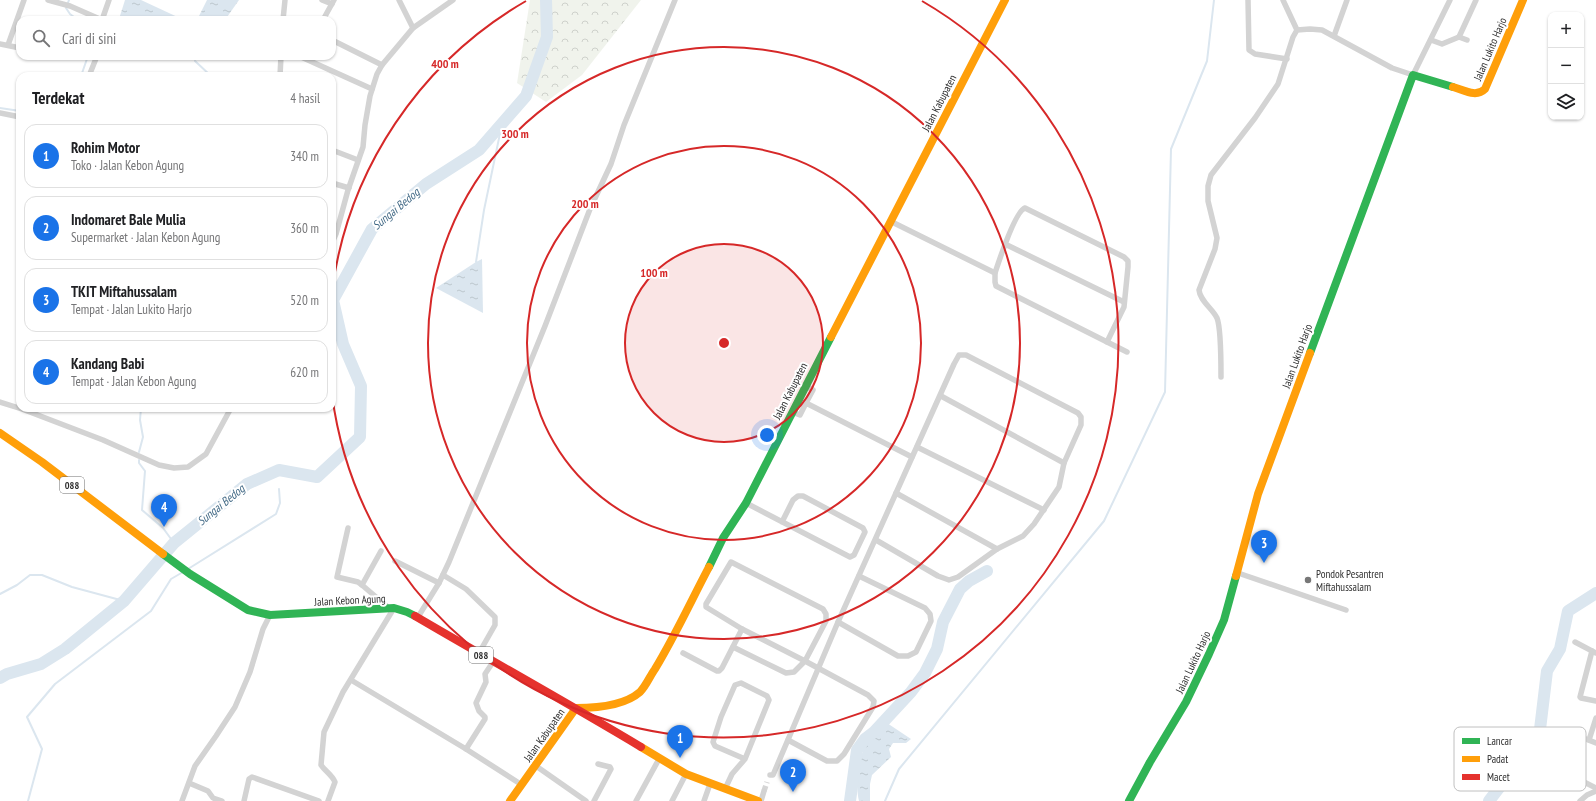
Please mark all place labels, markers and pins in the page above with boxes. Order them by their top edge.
centre of rings [717,336,731,350]
pin: 4 [151,494,177,527]
pin: 3 [1251,530,1277,563]
place label: Pondok Pesantren Miftahussalam [1316,567,1384,594]
marker: Pondok Pesantren Miftahussalam [1303,575,1313,585]
pin: 1 [667,725,693,758]
pin: 2 [780,759,806,792]

